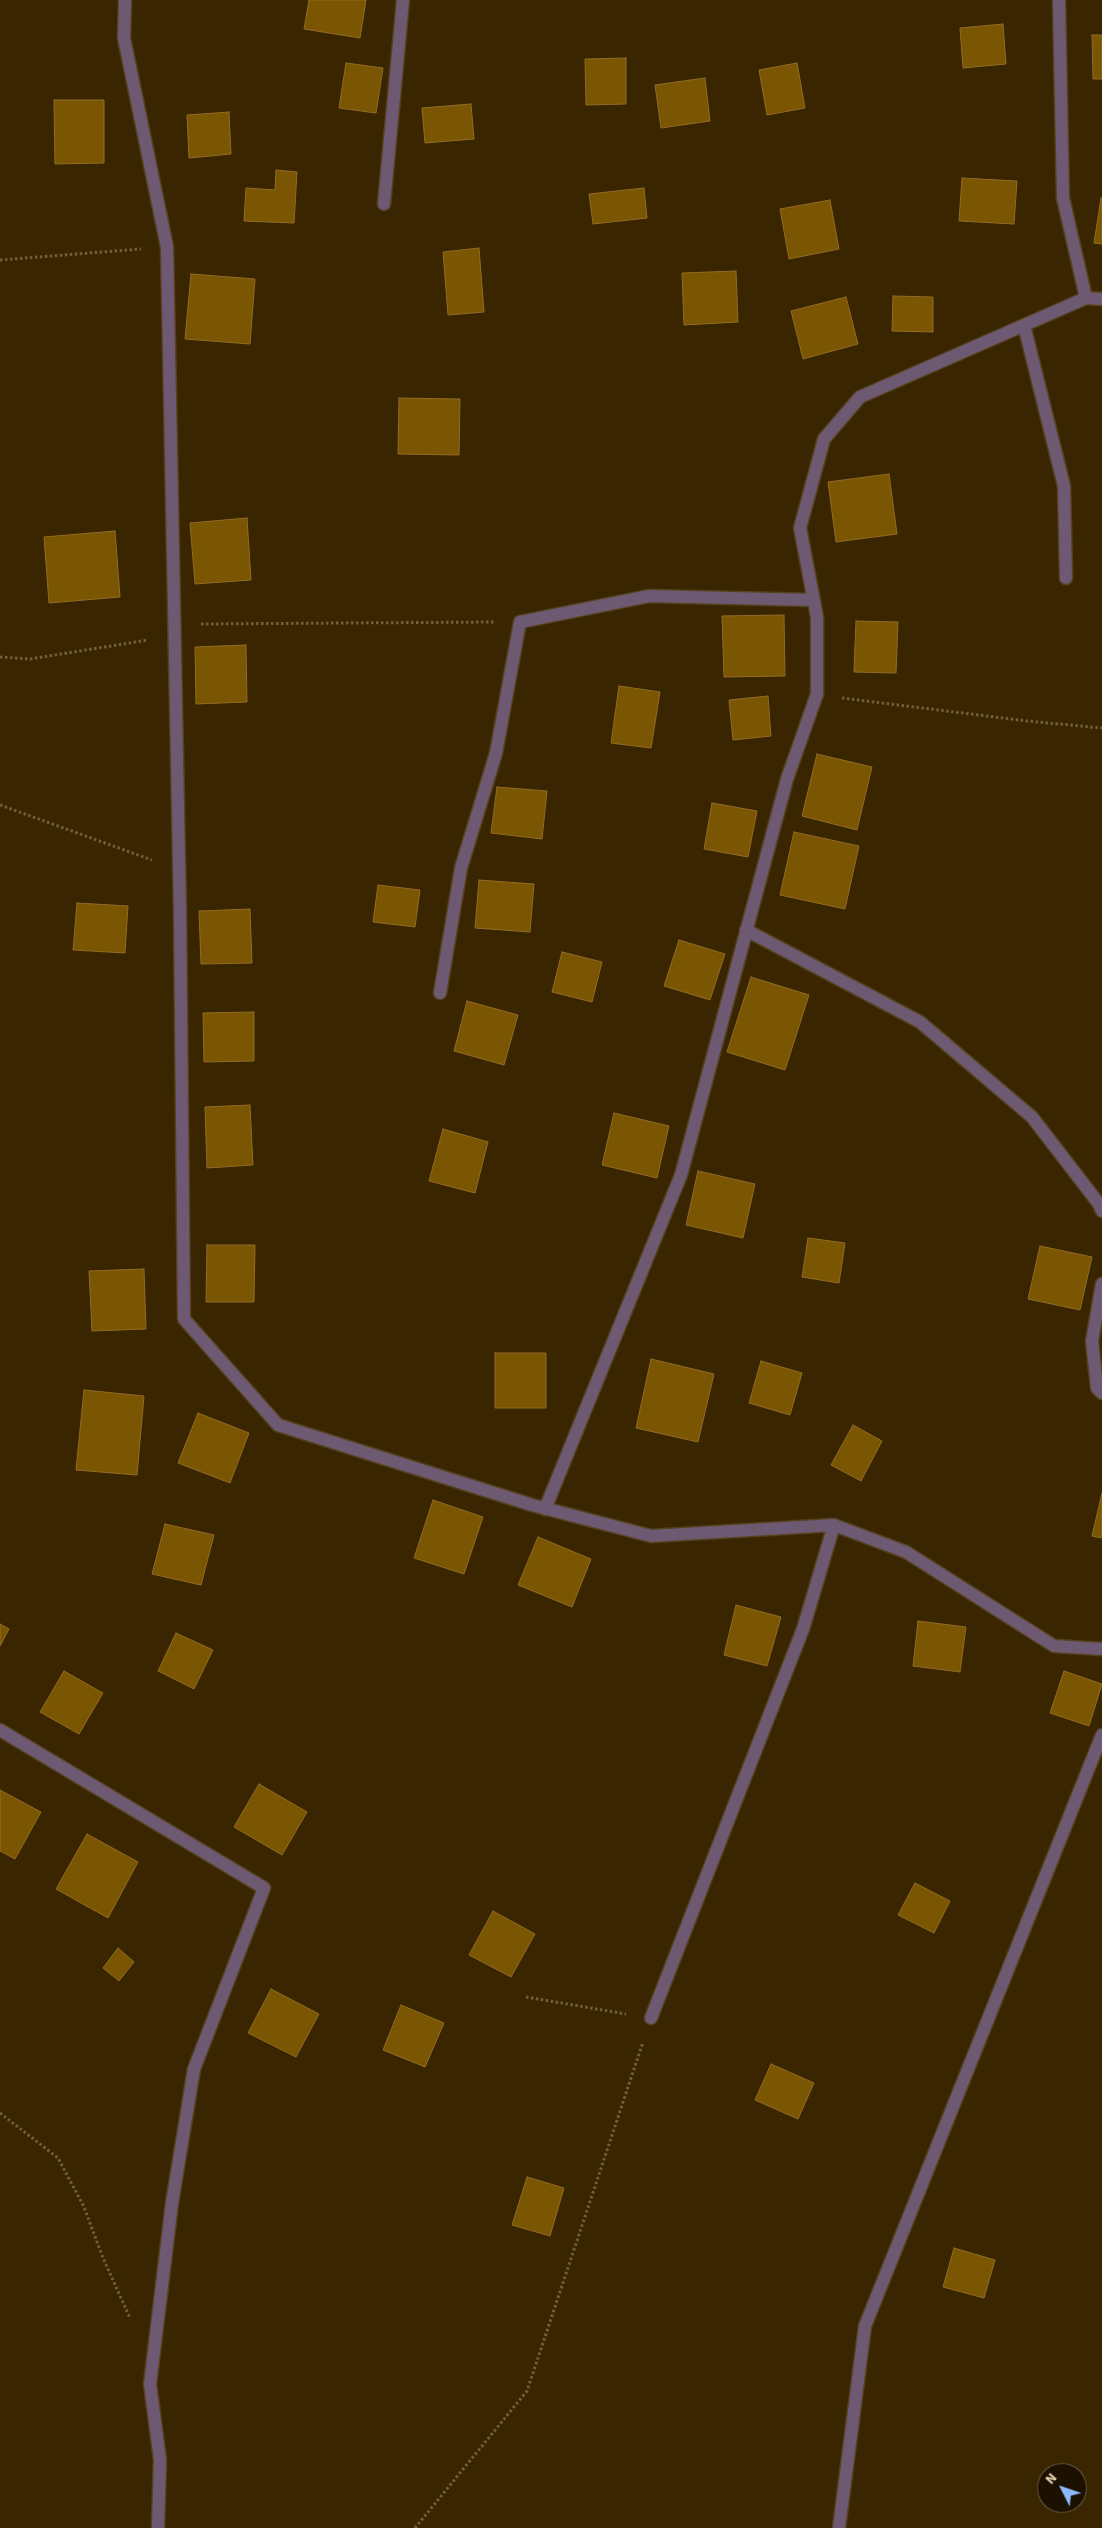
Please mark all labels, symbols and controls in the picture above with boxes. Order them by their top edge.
north arrow [1037,2463,1087,2513]
text: N [1041,2469,1062,2489]

